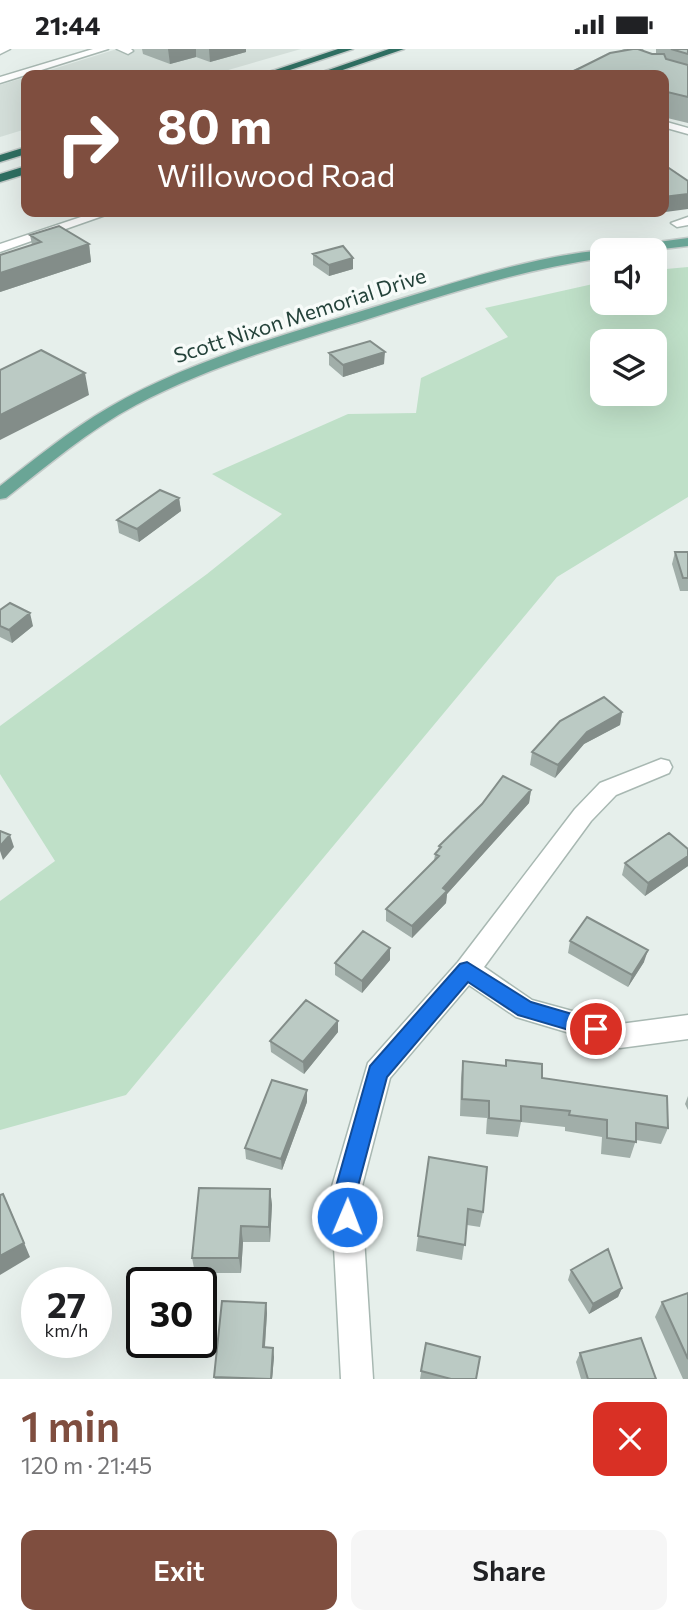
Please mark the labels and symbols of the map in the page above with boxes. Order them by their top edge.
street label: Scott Nixon Memorial Drive [170,262,429,367]
pin [566,999,626,1059]
position arrow [310,1180,384,1254]
speed limit sign: 30 [126,1267,217,1358]

